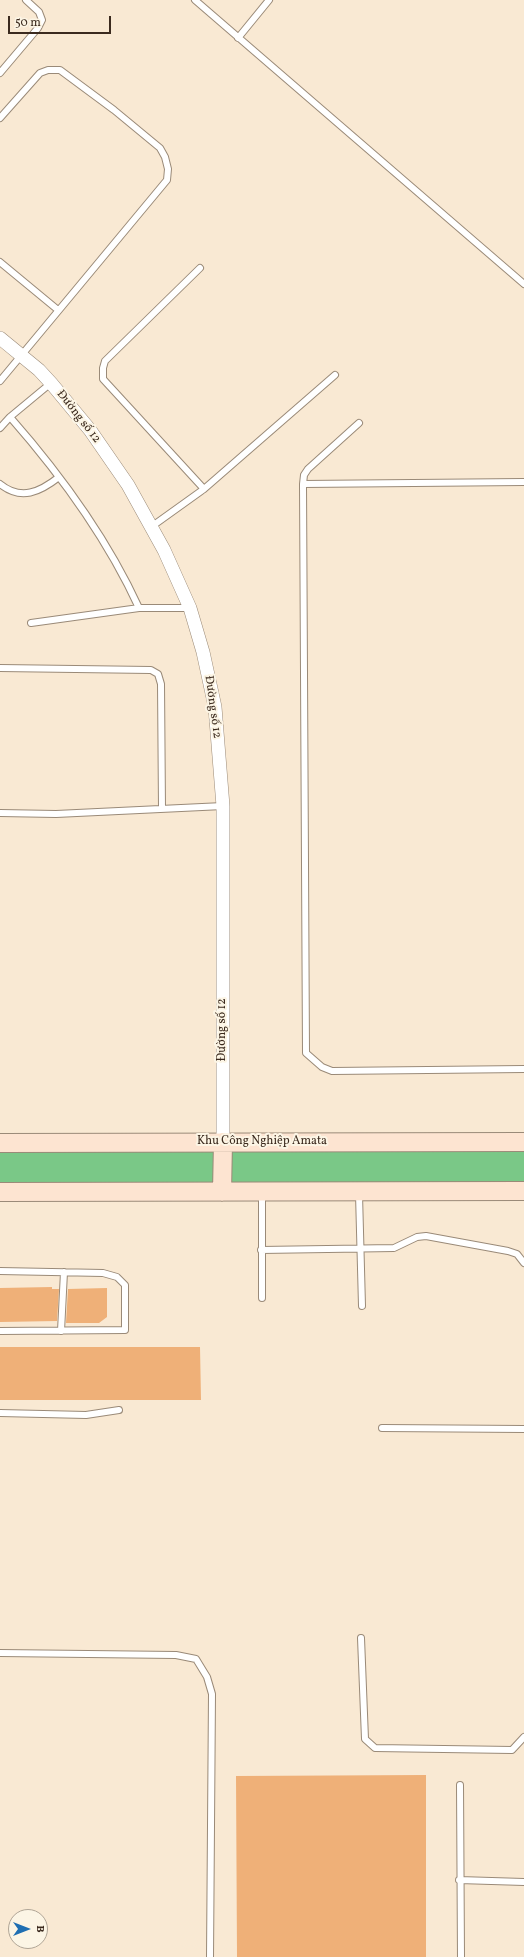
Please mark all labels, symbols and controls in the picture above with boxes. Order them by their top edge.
scale bar [10,8,113,34]
text: 50 m [15,15,41,31]
street label: Đường số 12 [53,388,103,446]
street label: Đường số 12 [200,675,224,739]
street label: Đường số 12 [216,998,230,1062]
street label: Khu Công Nghiệp Amata [197,1135,327,1149]
north arrow [8,1909,48,1949]
text: B [32,1925,47,1933]

